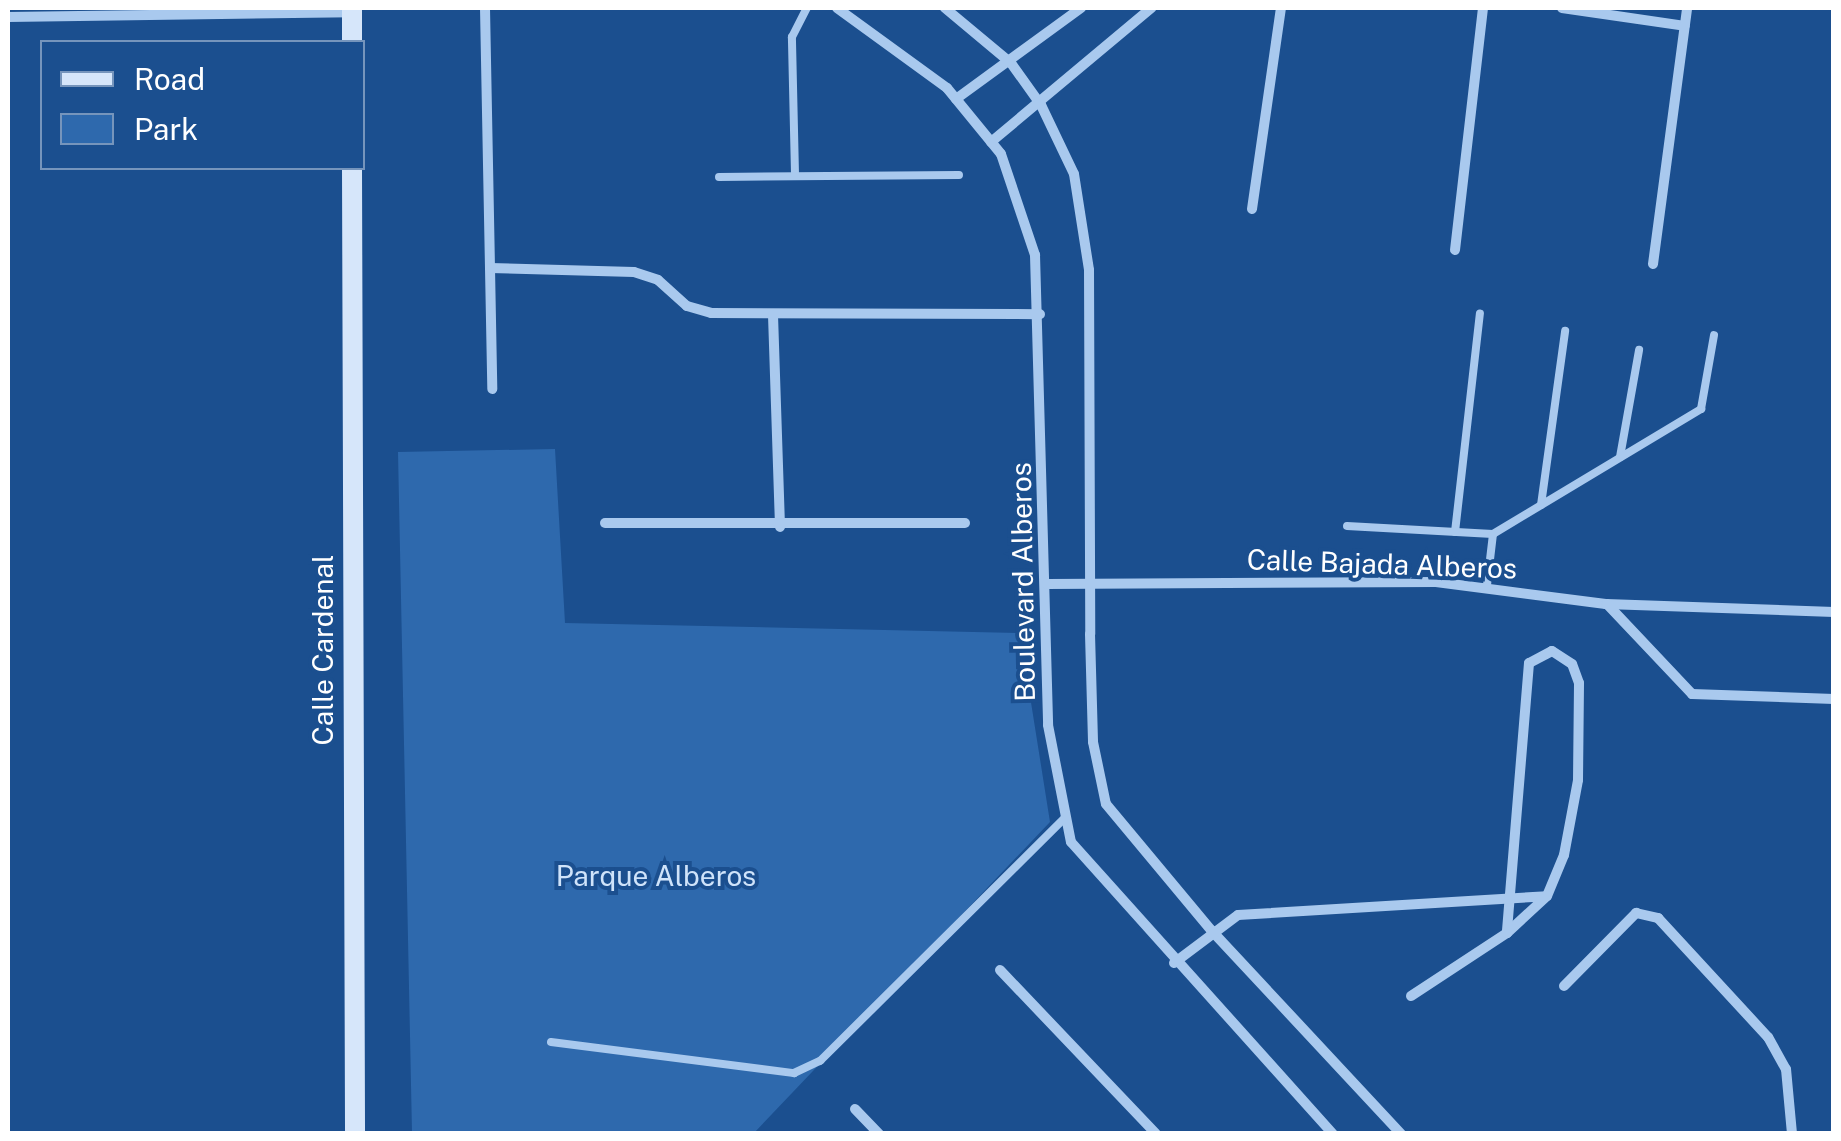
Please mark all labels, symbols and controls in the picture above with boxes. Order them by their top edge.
legend [40,40,365,170]
text: Road [134,61,205,97]
text: Park [134,111,198,147]
street label: Boulevard Alberos [1004,462,1042,702]
street label: Calle Bajada Alberos [1246,542,1518,586]
street label: Calle Cardenal [306,554,340,746]
park label: Parque Alberos [556,859,756,893]

